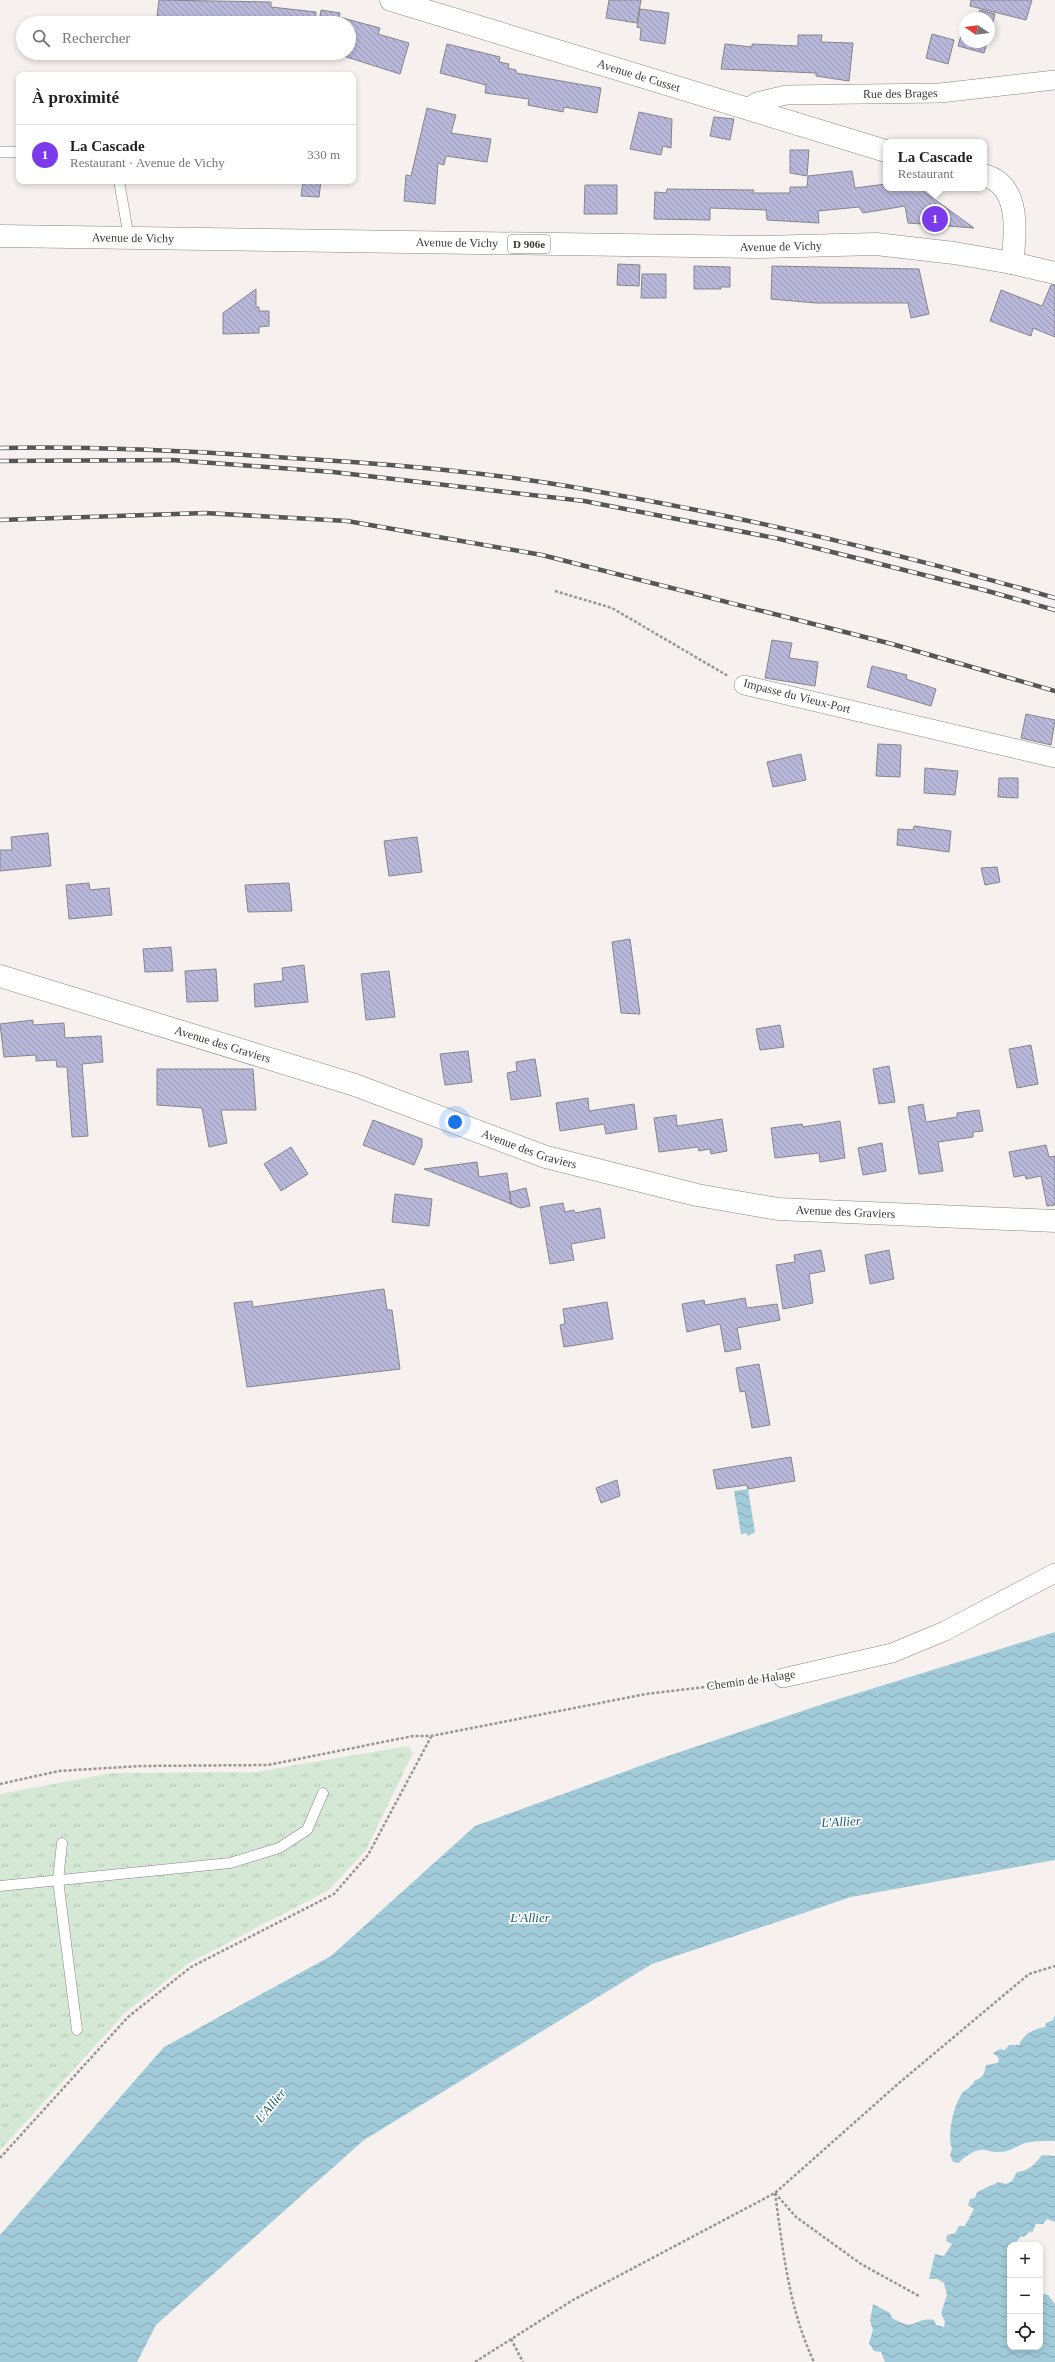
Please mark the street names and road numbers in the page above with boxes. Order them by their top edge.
street label: Avenue de Cusset [596,56,682,95]
street label: Rue des Brages [863,86,938,101]
street label: Avenue de Vichy [92,230,174,246]
street label: Avenue de Vichy [416,235,498,250]
road number: D 906e [508,235,550,253]
street label: Avenue de Vichy [740,238,822,254]
street label: Impasse du Vieux-Port [742,676,853,716]
street label: Avenue des Graviers [173,1023,273,1066]
street label: Avenue des Graviers [480,1126,578,1172]
street label: Avenue des Graviers [795,1203,896,1221]
street label: Chemin de Halage [706,1667,796,1693]

